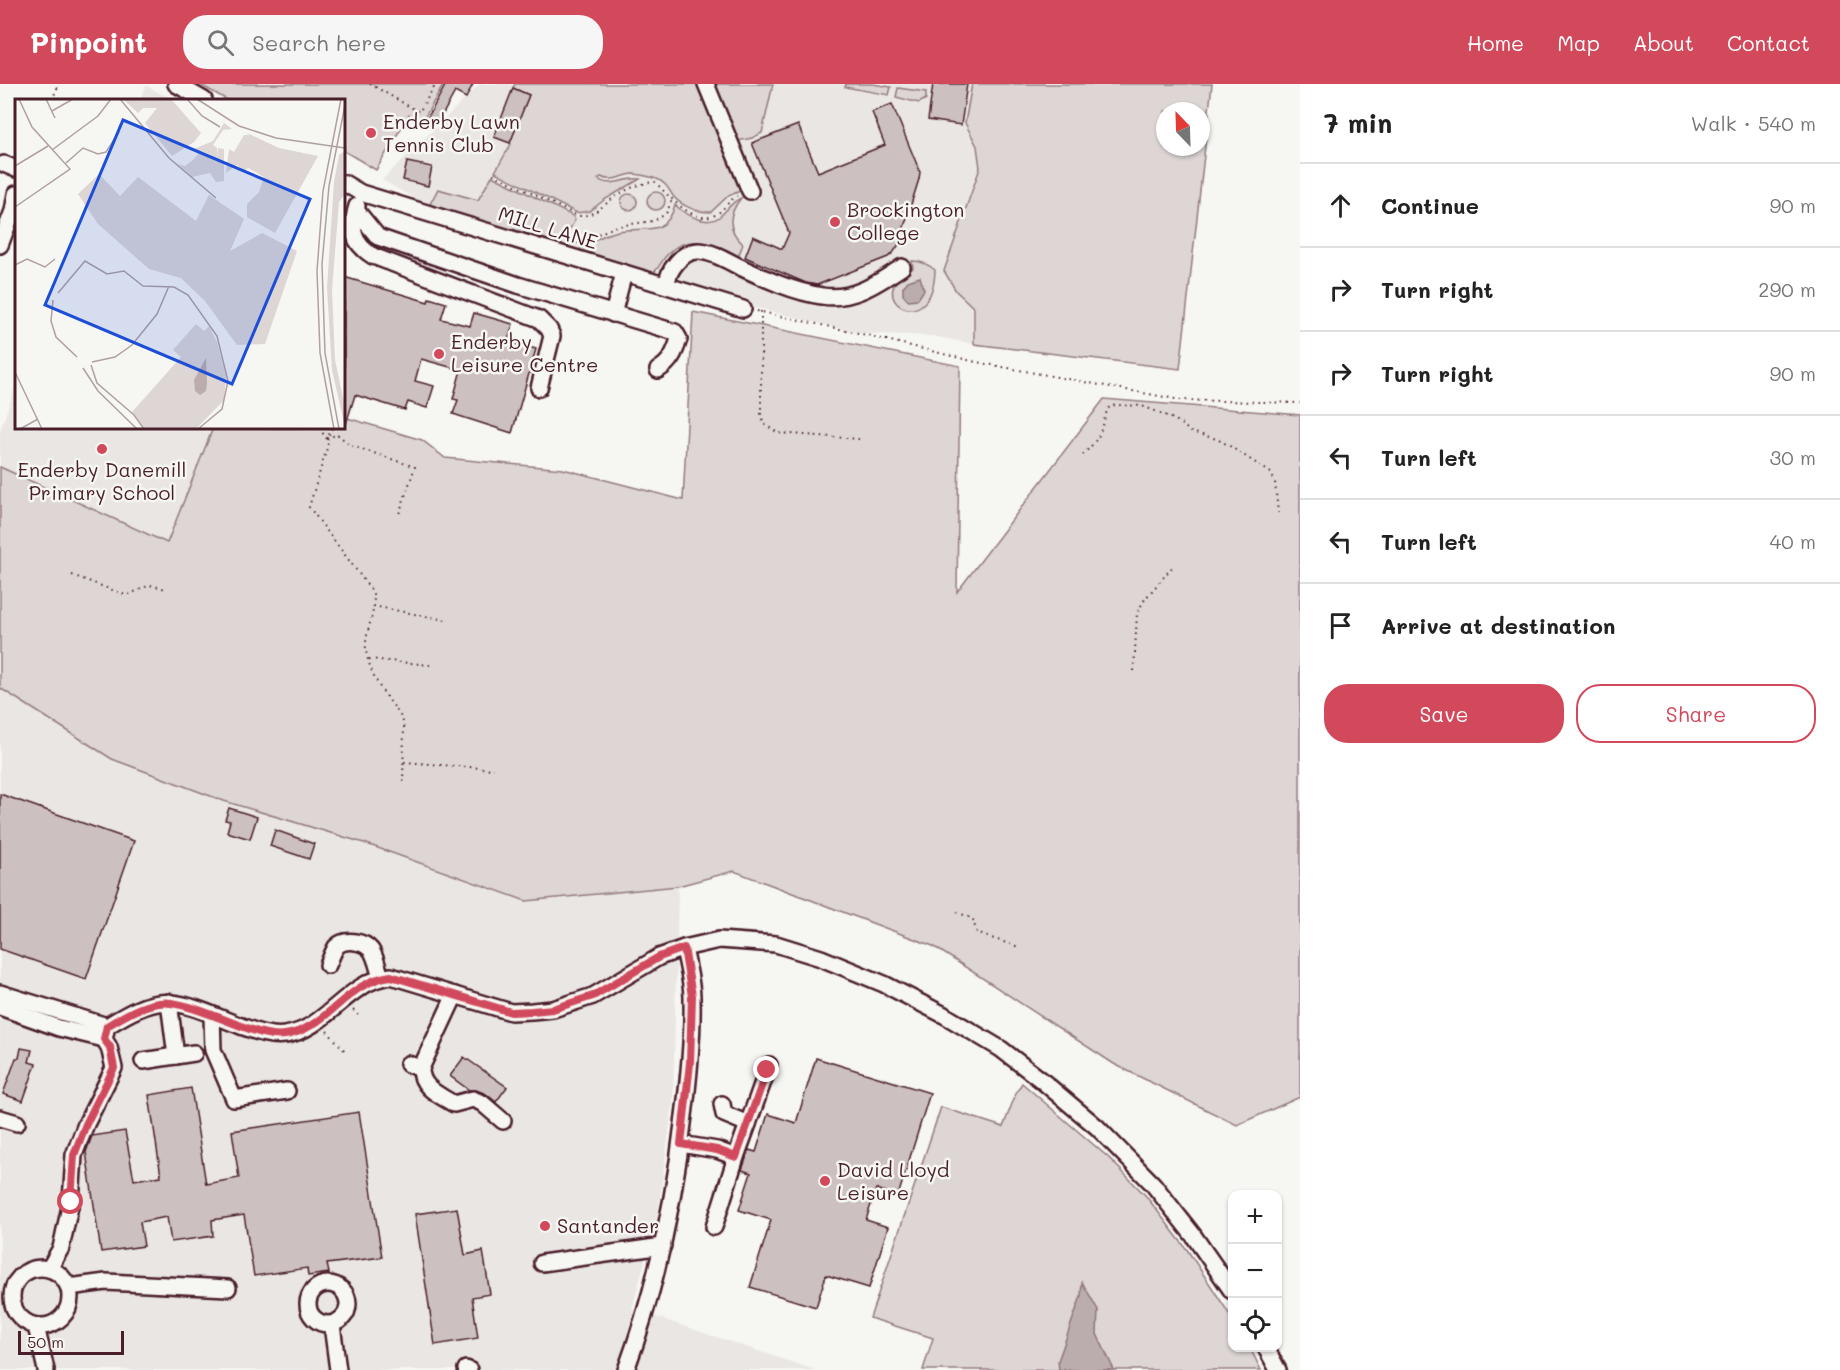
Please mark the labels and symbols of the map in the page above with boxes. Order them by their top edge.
inset map [15,99,345,429]
north arrow [1156,102,1210,156]
place label: Enderby Lawn Tennis Club [383,108,520,157]
marker: Enderby Lawn Tennis Club [364,126,378,140]
place label: Brockington College [847,196,964,245]
street label: MILL LANE [495,200,601,254]
marker: Brockington College [828,215,842,229]
place label: Enderby Leisure Centre [451,328,598,377]
marker: Enderby Leisure Centre [432,347,446,361]
marker: Enderby Danemill Primary School [95,442,109,456]
place label: Enderby Danemill Primary School [18,456,186,505]
route end [753,1056,779,1082]
place label: David Lloyd Leisure [837,1156,950,1205]
marker: David Lloyd Leisure [818,1174,832,1188]
route start [57,1188,83,1214]
place label: Santander [557,1212,659,1238]
marker: Santander [538,1219,552,1233]
scale bar [18,1328,124,1356]

